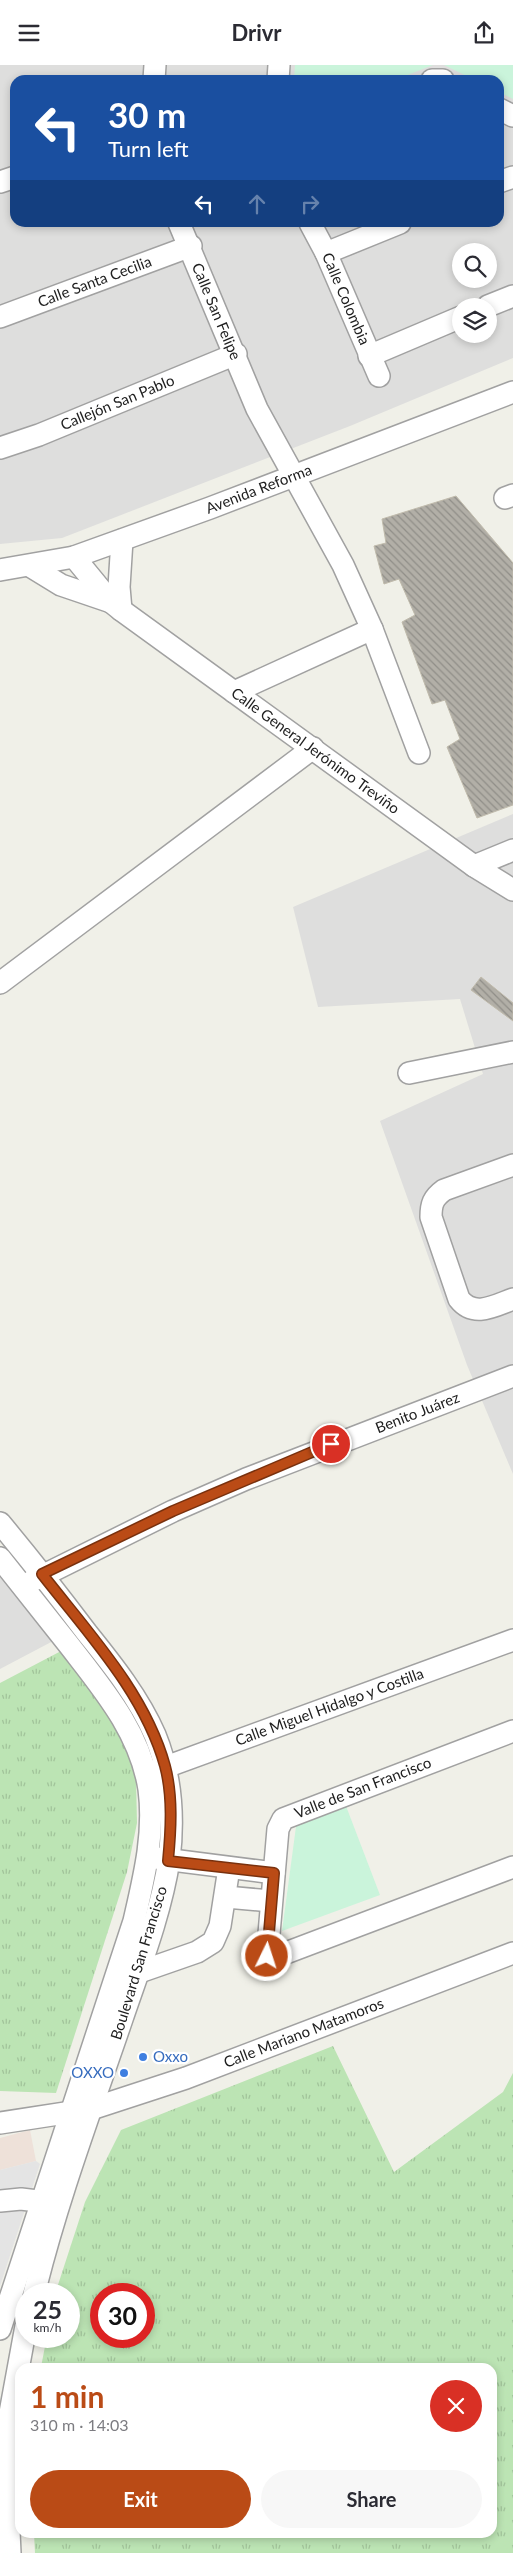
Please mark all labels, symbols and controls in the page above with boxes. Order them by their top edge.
icon: menu [15,19,43,47]
text: Drivr [231,19,282,46]
icon: share [470,19,498,47]
text: 30 m [108,93,186,135]
icon: left [25,95,90,160]
text: Turn left [108,135,189,162]
icon: left [190,190,218,218]
icon: ahead [243,190,271,218]
icon: right [296,190,324,218]
map controls [452,243,497,343]
button: search [452,243,497,288]
street label: Calle Colombia [319,250,374,347]
street label: Calle Santa Cecilia [35,252,154,310]
street label: Calle San Felipe [189,260,245,362]
button: layers [452,298,497,343]
street label: Callejón San Pablo [58,370,177,433]
street label: Avenida Reforma [203,460,314,517]
street label: Calle General Jerónimo Treviño [228,683,403,817]
street label: Benito Juárez [373,1387,462,1436]
pin [310,1423,352,1465]
icon: arrive [317,1430,345,1458]
street label: Calle Miguel Hidalgo y Costilla [232,1663,426,1749]
street label: Valle de San Francisco [292,1753,434,1821]
street label: Boulevard San Francisco [106,1884,170,2042]
position arrow [240,1929,292,1981]
street label: Calle Mariano Matamoros [221,1993,386,2071]
place label: Oxxo [153,2047,188,2065]
marker: Oxxo [137,2051,149,2063]
place label: OXXO [71,2063,114,2081]
marker: OXXO [118,2067,130,2079]
speed limit sign: 30 [90,2283,155,2348]
text: 25 [33,2294,62,2324]
text: km/h [33,2320,62,2335]
text: 1 min [30,2378,104,2414]
button: close [430,2380,482,2432]
text: 310 m · 14:03 [30,2415,129,2434]
button: Exit [30,2470,251,2528]
button: Share [261,2470,482,2528]

